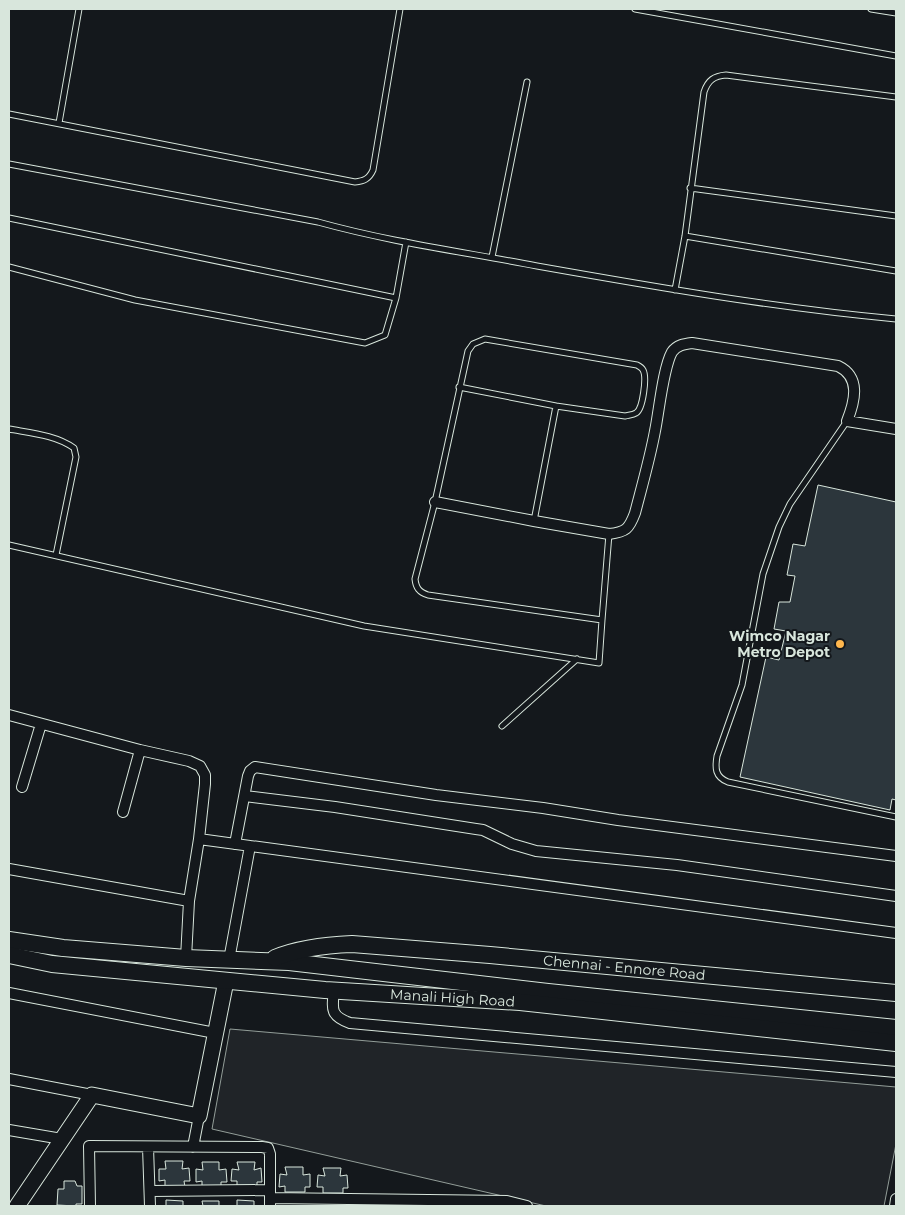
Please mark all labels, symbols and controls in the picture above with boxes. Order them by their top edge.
place label: Wimco Nagar Metro Depot [729,627,830,661]
marker: Wimco Nagar Metro Depot [834,638,846,650]
street label: Chennai - Ennore Road [542,951,706,984]
street label: Manali High Road [390,985,516,1011]

